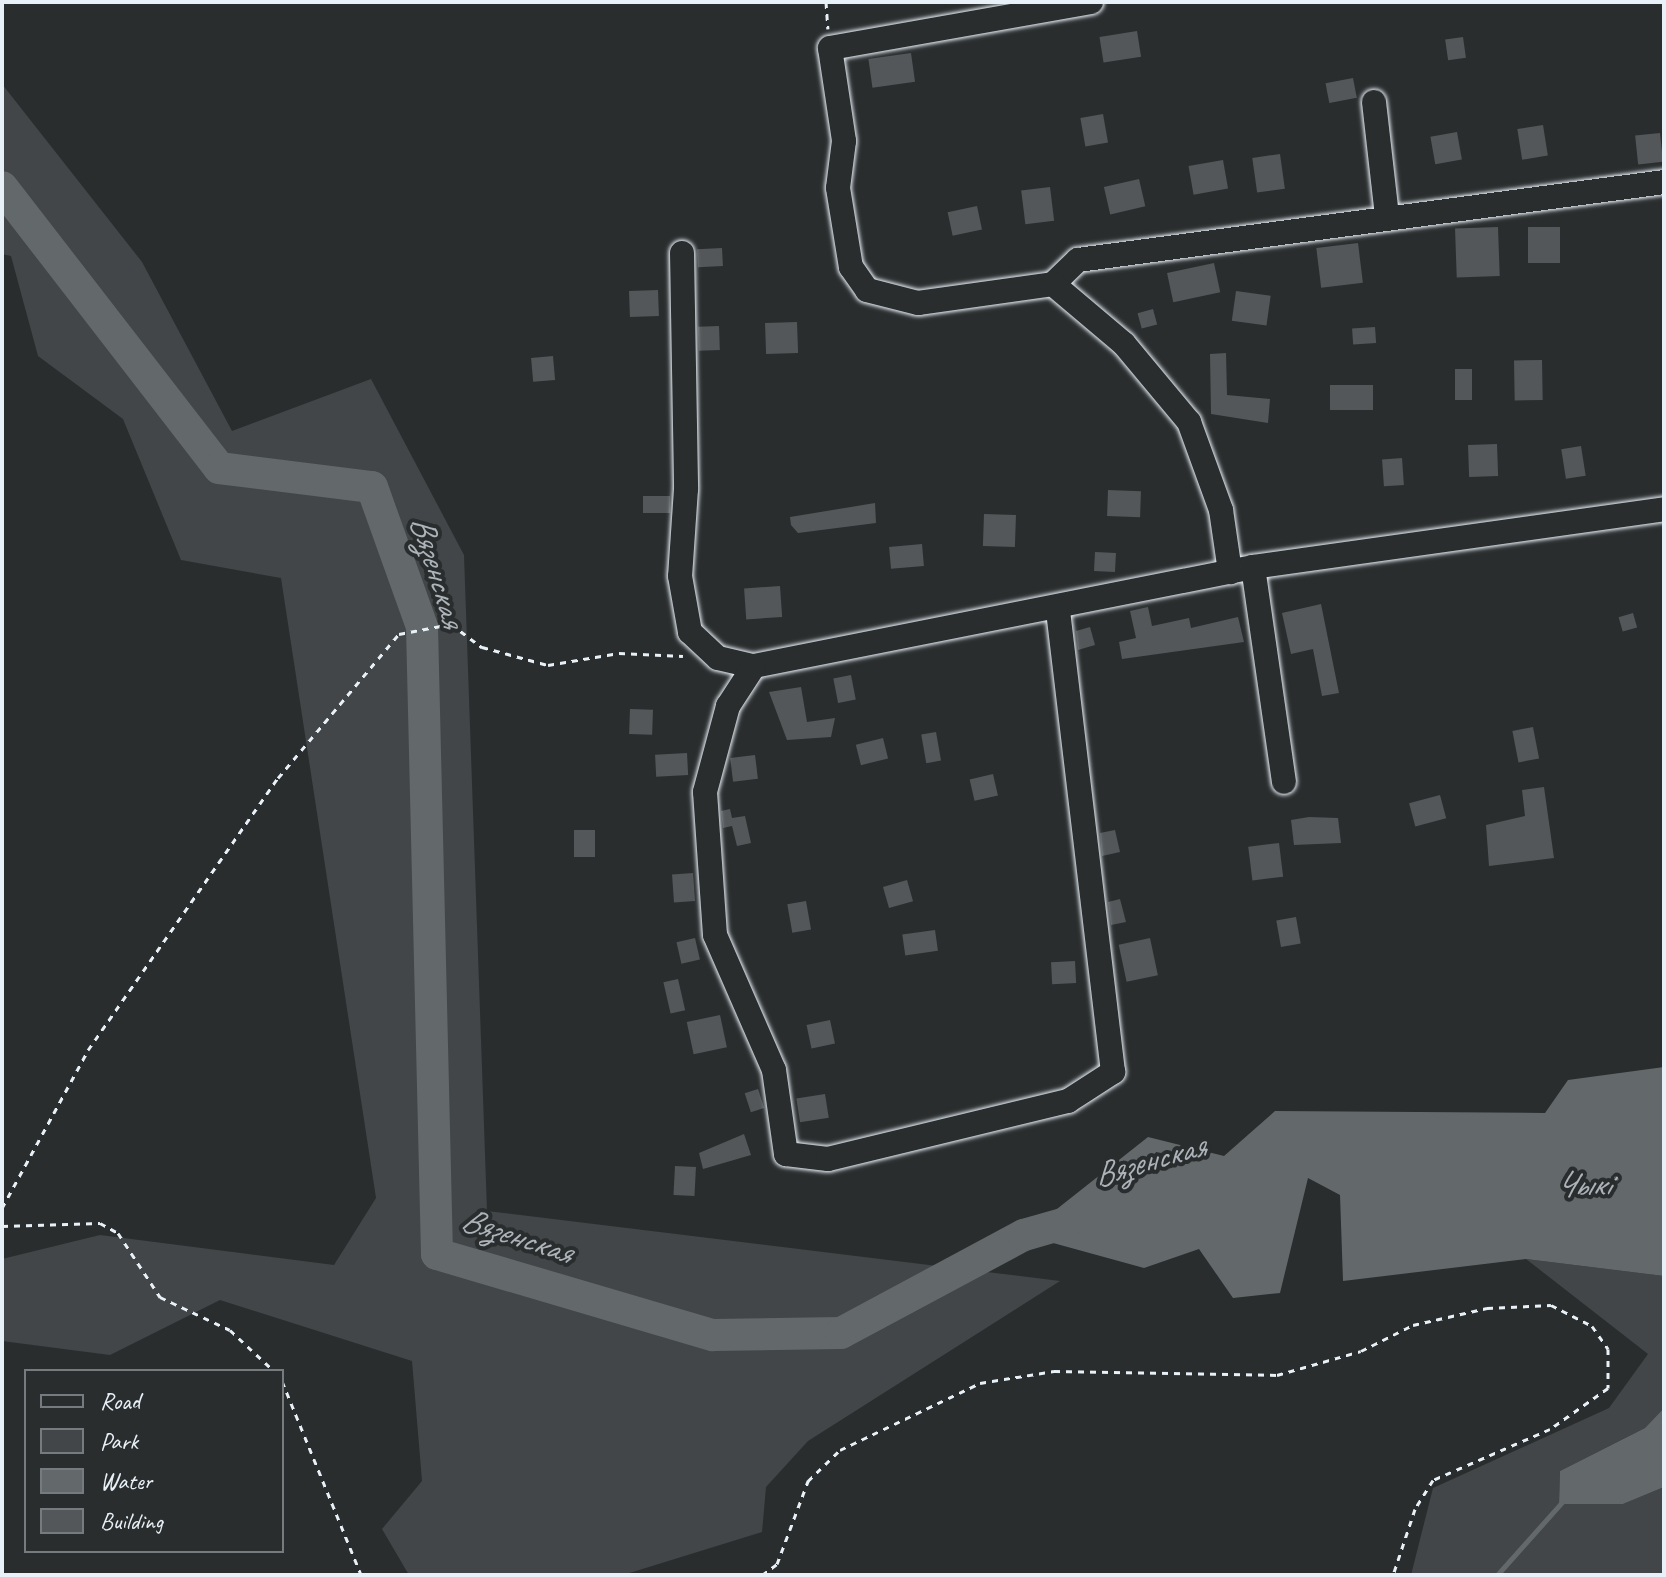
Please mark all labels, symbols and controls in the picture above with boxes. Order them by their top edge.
water label: Вязенская [402,510,474,632]
water label: Вязенская [1088,1125,1210,1195]
water label: Чыкі [1556,1164,1610,1204]
water label: Вязенская [456,1198,578,1272]
legend [24,1369,284,1553]
text: Road [100,1386,140,1416]
text: Park [100,1426,138,1456]
text: Water [100,1466,152,1496]
text: Building [100,1506,163,1536]

